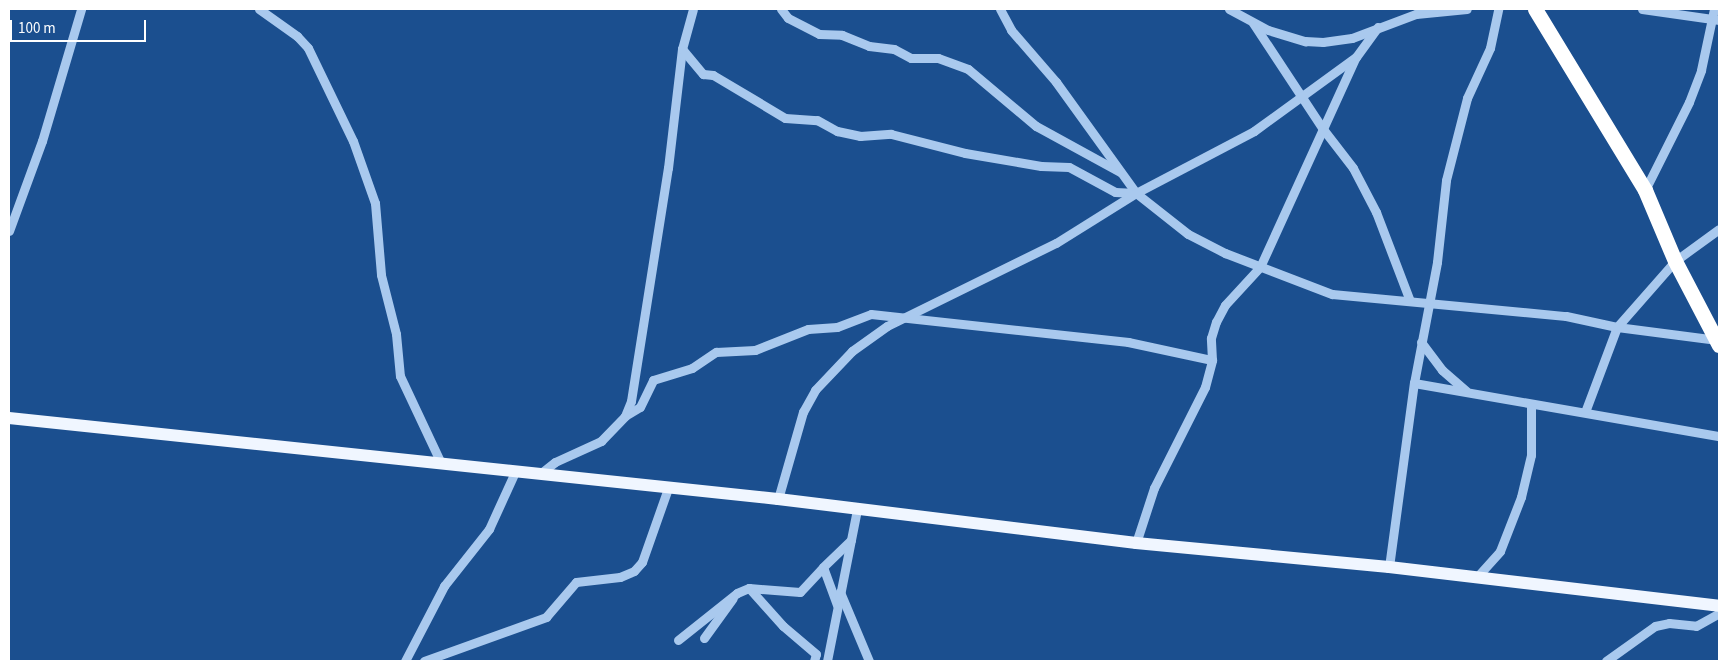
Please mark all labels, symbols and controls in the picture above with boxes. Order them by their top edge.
scale bar [12,10,149,42]
text: 100 m [18,18,56,39]

